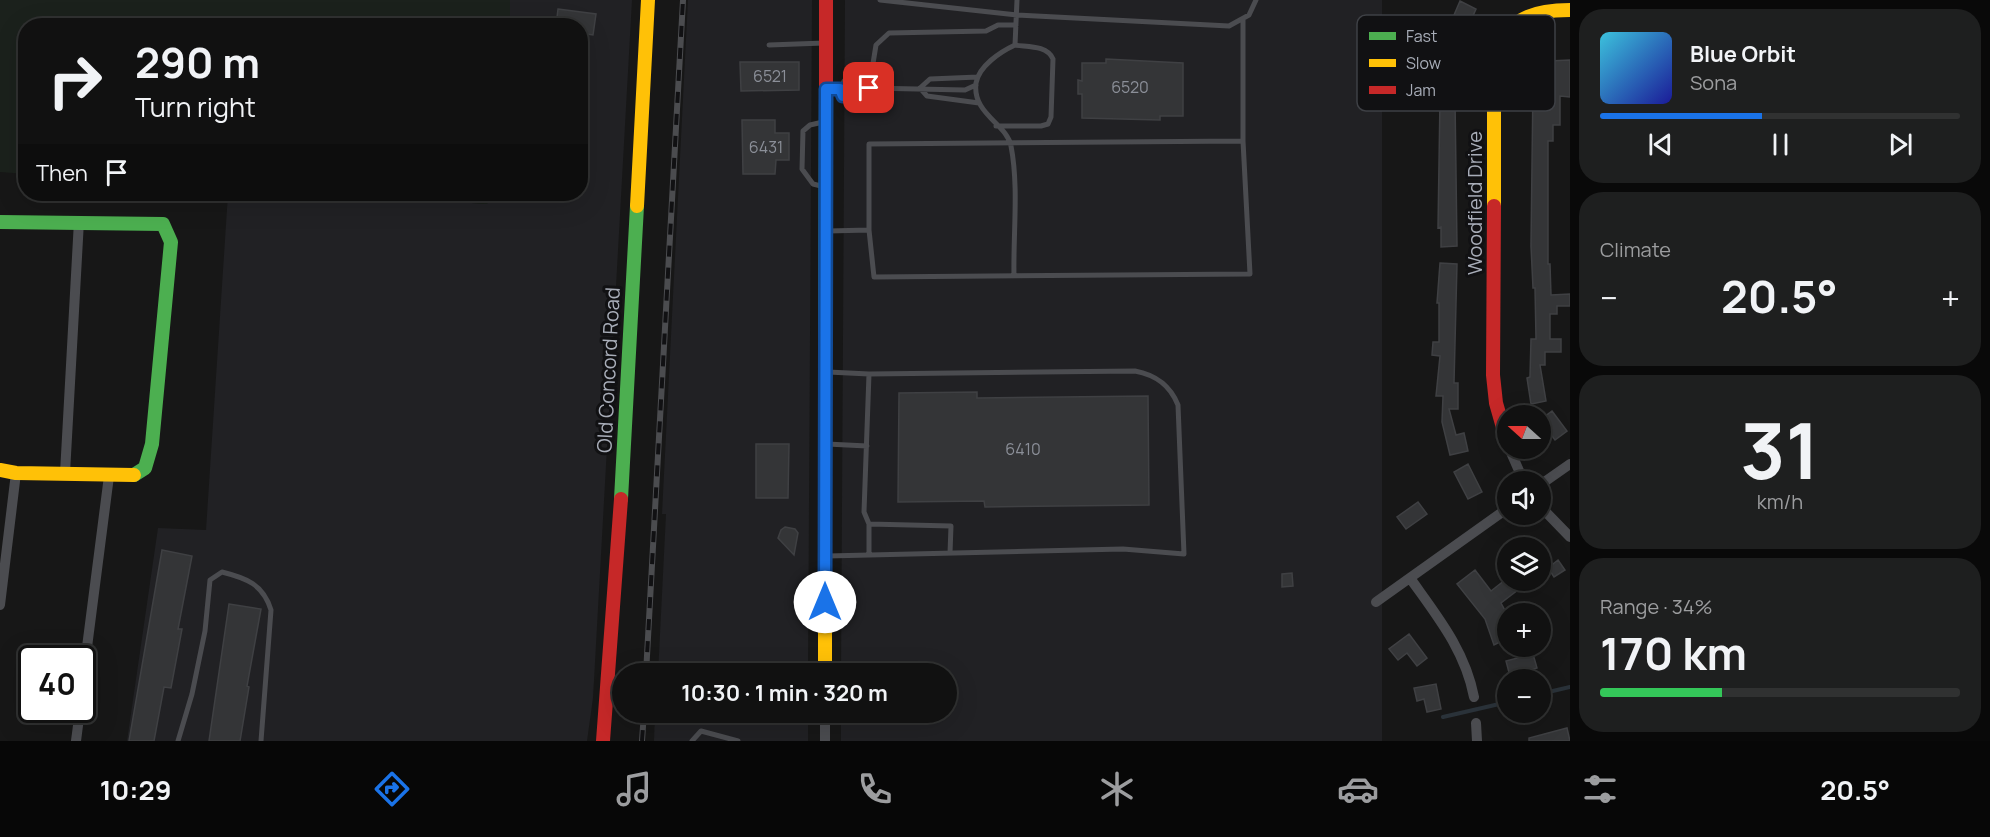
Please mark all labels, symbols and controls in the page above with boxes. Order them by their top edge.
legend [1357,15,1555,111]
text: Fast [1406,25,1437,47]
text: 290 m [135,33,260,91]
text: Blue Orbit [1690,39,1796,69]
icon: right [36,42,114,120]
text: Slow [1406,52,1441,74]
pin [843,62,894,113]
house number: 6521 [753,65,787,87]
text: Sona [1690,69,1737,96]
icon: arrive [852,71,885,104]
house number: 6520 [1111,76,1149,98]
text: Jam [1406,79,1436,101]
text: Turn right [135,88,256,125]
icon: previous [1644,128,1677,161]
icon: pause [1764,128,1797,161]
icon: next [1884,128,1917,161]
street label: Woodfield Drive [1461,131,1488,275]
house number: 6431 [749,136,783,158]
icon: arrive [100,156,133,189]
text: Then [36,158,88,188]
text: Climate [1600,236,1671,263]
text: 20.5° [1721,265,1838,327]
text: − [1600,275,1618,320]
text: + [1941,275,1960,320]
street label: Old Concord Road [590,287,626,453]
text: 31 [1740,396,1820,502]
north arrow [1497,405,1551,459]
map controls [1497,405,1551,723]
house number: 6410 [1005,438,1041,460]
button: sound [1497,471,1551,525]
text: km/h [1757,488,1803,515]
button: layers [1497,537,1551,591]
position arrow [793,570,857,634]
text: Range · 34% [1600,593,1713,620]
button: + [1497,603,1551,657]
text: 170 km [1600,622,1747,684]
speed limit sign: 40 [18,645,96,723]
button: − [1497,669,1551,723]
text: 10:30 · 1 min · 320 m [681,678,888,708]
icon: directions [371,768,413,810]
icon: music [613,768,655,810]
icon: phone [854,768,896,810]
icon: climate [1096,768,1138,810]
icon: car [1337,768,1379,810]
icon: filters [1579,768,1621,810]
text: 10:29 [100,771,171,808]
text: 20.5° [1820,771,1890,808]

